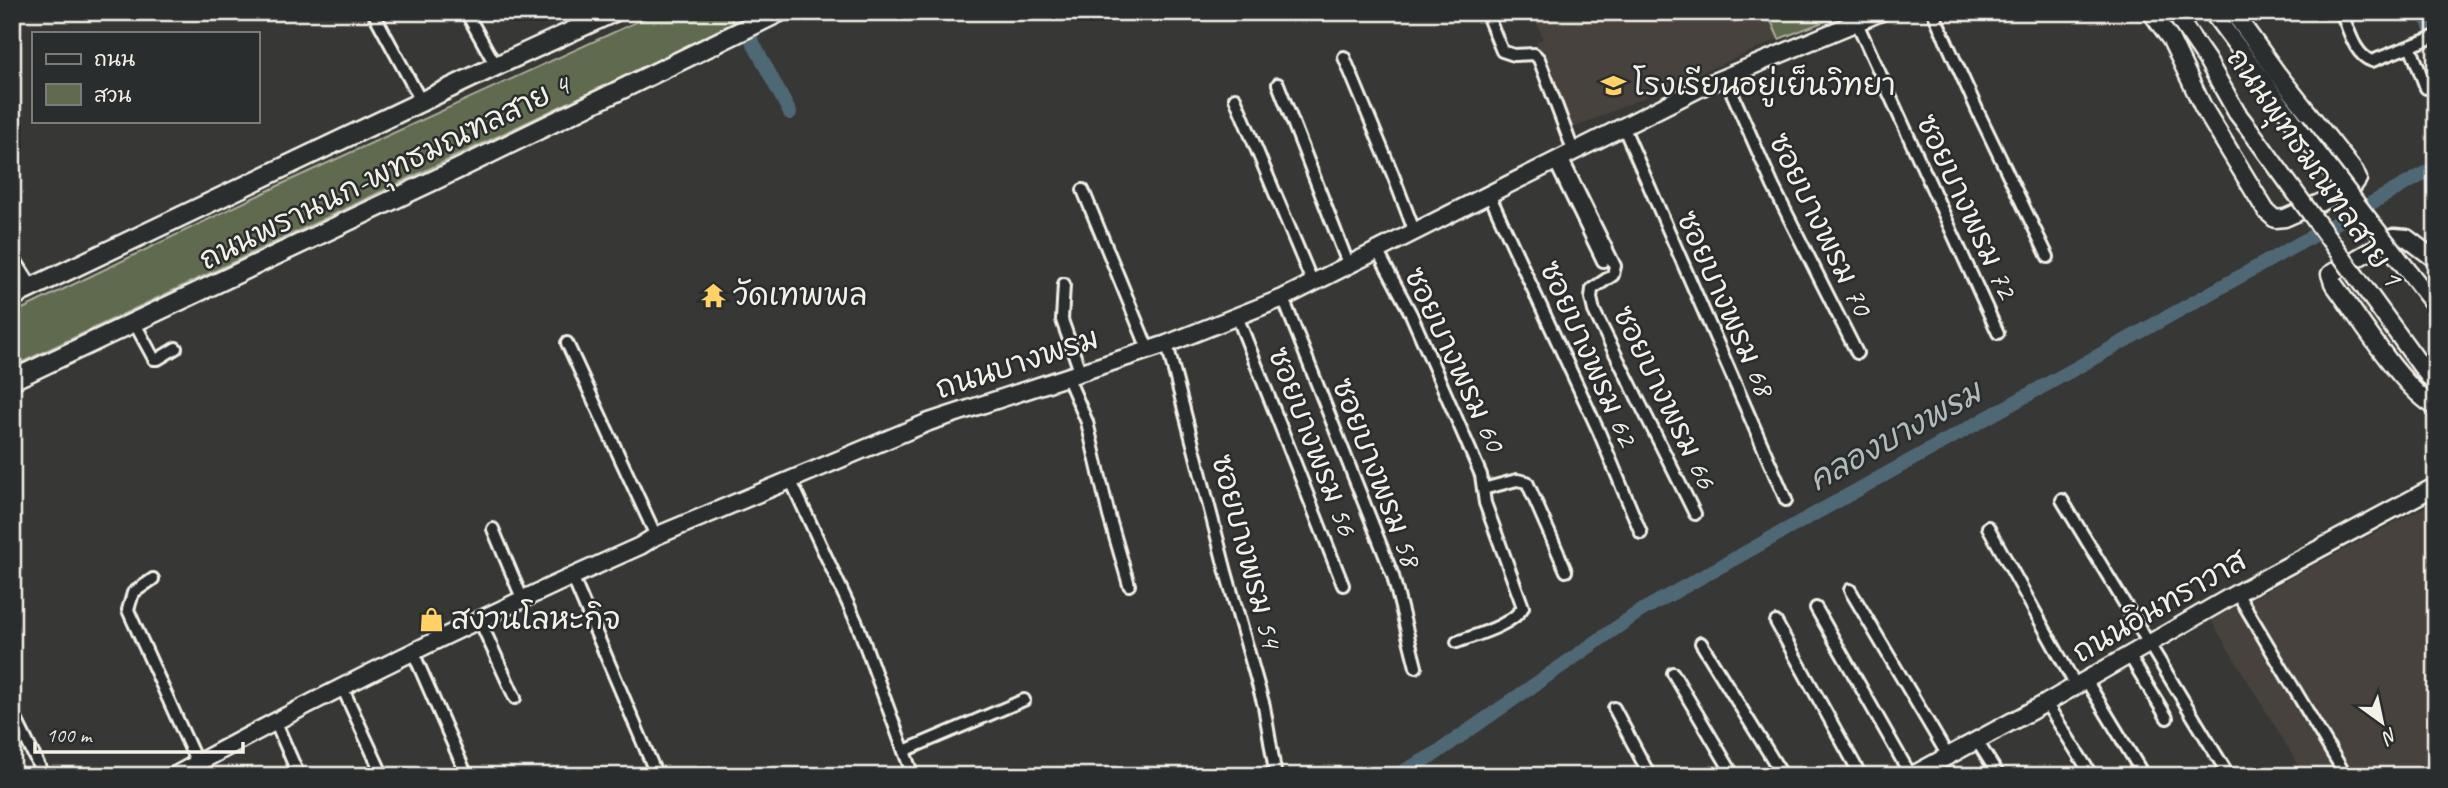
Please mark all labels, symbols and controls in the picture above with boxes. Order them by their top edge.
legend [32,32,259,122]
street label: ถนนพุทธมณฑลสาย 1 [2216,40,2412,296]
text: ถนน [94,46,135,72]
place label: โรงเรียนอยู่เย็นวิทยา [1633,64,1895,107]
street label: ถนนพรานนก-พุทธมณฑลสาย 4 [193,65,579,281]
school or university icon: โรงเรียนอยู่เย็นวิทยา [1599,71,1627,99]
text: สวน [94,82,131,108]
street label: ซอยบางพรม 72 [1908,108,2027,306]
street label: ซอยบางพรม 70 [1760,126,1883,324]
street label: ซอยบางพรม 68 [1668,205,1785,404]
street label: ซอยบางพรม 62 [1531,255,1648,454]
street label: ซอยบางพรม 60 [1396,261,1515,459]
place label: วัดเทพพล [733,276,867,314]
temple icon: วัดเทพพล [699,281,727,309]
street label: ซอยบางพรม 66 [1604,299,1726,496]
street label: ถนนบางพรม [930,319,1104,407]
street label: ซอยบางพรม 56 [1260,342,1367,542]
water label: คลองบางพรม [1801,370,1991,500]
street label: ซอยบางพรม 58 [1324,373,1431,574]
street label: ซอยบางพรม 54 [1203,450,1292,654]
street label: ถนนอินทราวาส [2065,540,2254,671]
place label: สงวนโลหะกิจ [451,599,620,638]
shop icon: สงวนโลหะกิจ [417,605,445,633]
north arrow [2346,686,2416,756]
scale bar [35,711,243,755]
text: 100 m [46,722,93,748]
text: N [2377,722,2402,750]

